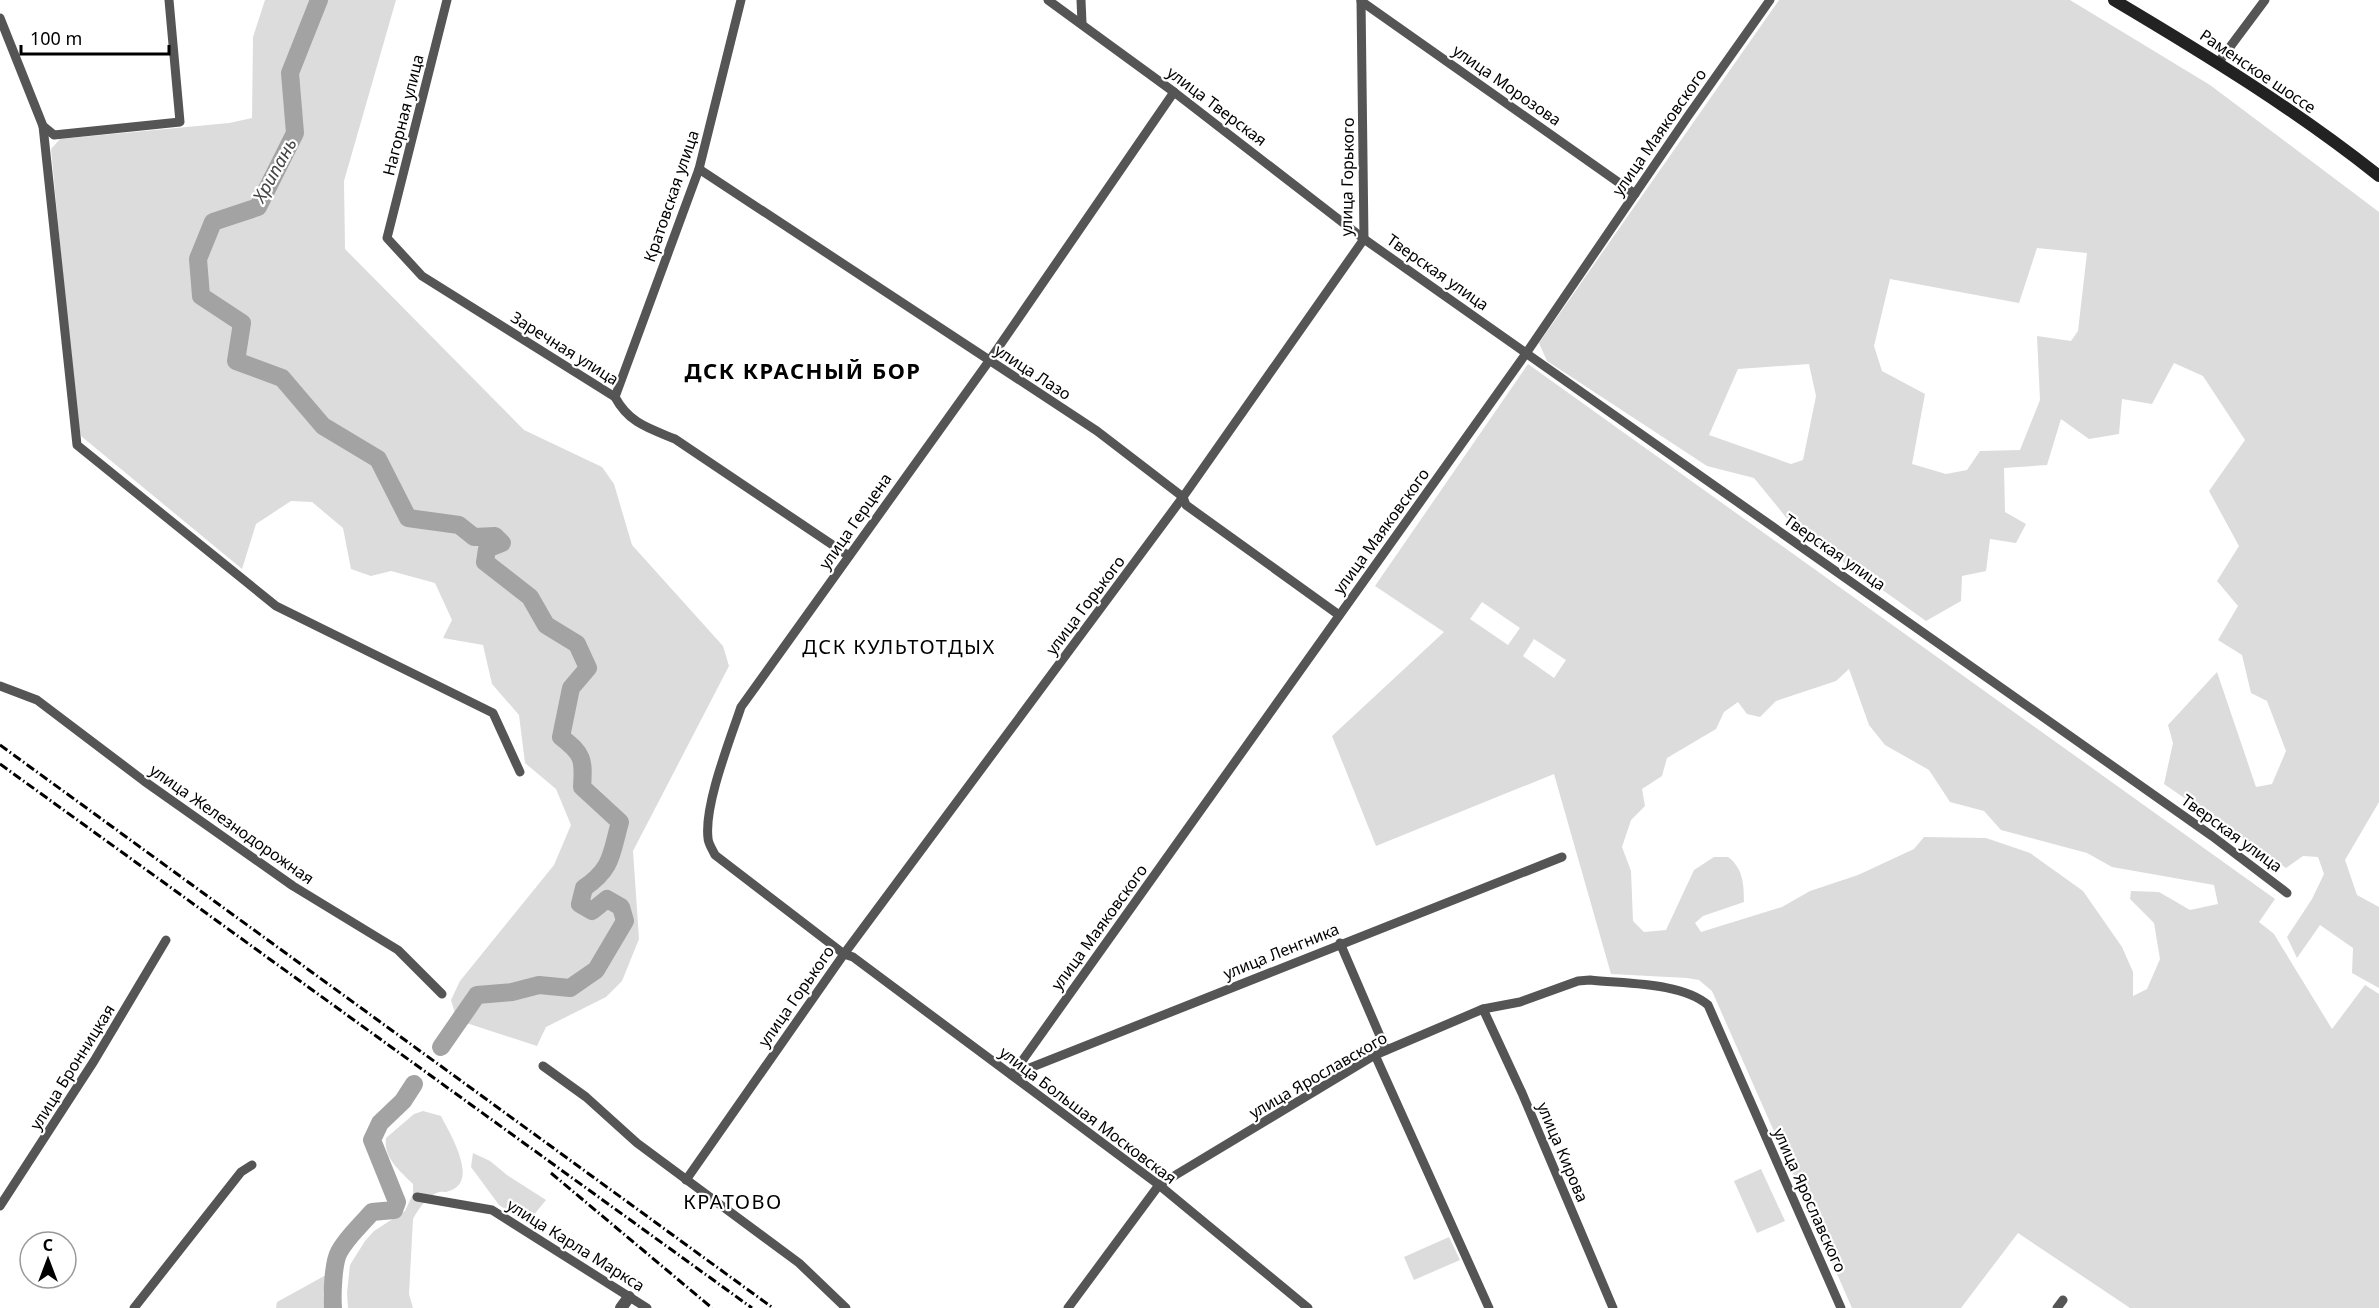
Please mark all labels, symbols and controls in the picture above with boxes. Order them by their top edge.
scale bar [21,18,170,56]
street label: Раменское шоссе [2196,24,2321,118]
text: 100 m [30,26,82,50]
street label: улица Морозова [1448,39,1566,131]
street label: Нагорная улица [377,52,429,178]
street label: улица Тверская [1163,61,1271,151]
street label: улица Маяковского [1607,64,1711,200]
street label: улица Горького [1335,117,1359,237]
street label: Кратовская улица [638,127,704,265]
water label: Хрипань [246,134,301,207]
street label: Тверская улица [1383,229,1493,315]
street label: Заречная улица [507,306,623,390]
street label: улица Лазо [991,339,1075,405]
district label: ДСК КРАСНЫЙ БОР [685,355,921,385]
street label: улица Маяковского [1328,464,1434,598]
street label: улица Герцена [814,468,896,574]
street label: Тверская улица [1780,509,1890,595]
street label: улица Горького [1040,551,1130,659]
district label: ДСК КУЛЬТОТДЫХ [802,633,996,660]
street label: улица Железнодорожная [145,759,319,889]
street label: Тверская улица [2177,789,2287,877]
street label: улица Маяковского [1046,860,1152,994]
street label: улица Ленгника [1220,918,1342,984]
street label: улица Горького [753,941,839,1051]
street label: улица Бронницкая [24,1000,120,1134]
street label: улица Ярославского [1245,1026,1391,1124]
street label: улица Большая Московская [995,1041,1181,1189]
street label: улица Кирова [1532,1099,1594,1205]
street label: улица Ярославского [1768,1124,1852,1276]
district label: КРАТОВО [683,1188,783,1215]
street label: улица Карла Маркса [503,1194,649,1296]
north arrow [18,1230,78,1290]
text: С [43,1234,53,1256]

